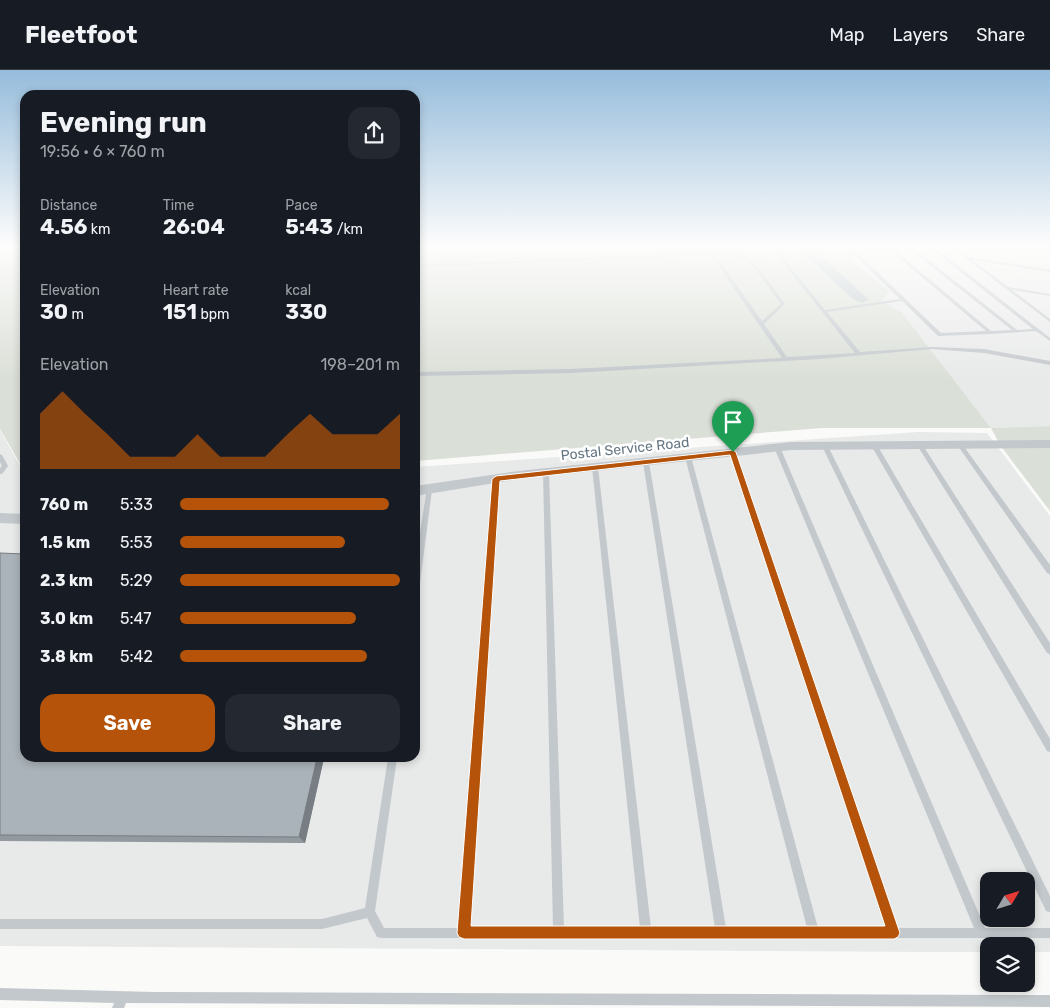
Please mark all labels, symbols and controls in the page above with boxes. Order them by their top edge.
text: Fleetfoot [25,21,137,49]
text: Map [830,24,865,46]
text: Layers [893,24,948,46]
text: Share [976,24,1025,46]
text: Evening run [40,106,207,139]
button: share [348,107,400,159]
text: 19:56 · 6 × 760 m [40,142,165,161]
text: Distance [40,197,97,214]
text: Time [163,197,194,214]
text: Pace [285,197,317,214]
text: 4.56 [40,214,87,239]
text: 26:04 [163,214,225,239]
text: 5:43 [285,214,333,239]
text: km [87,221,111,238]
text: /km [333,221,363,238]
text: Elevation [40,282,100,299]
text: Heart rate [163,282,229,299]
text: kcal [285,282,311,299]
text: 30 [40,299,68,324]
text: 151 [163,299,197,324]
text: 330 [285,299,327,324]
text: m [68,306,84,323]
text: bpm [197,306,230,323]
text: Elevation [40,355,109,374]
text: 198–201 m [320,355,400,374]
pin [712,401,754,452]
icon: arrive [719,408,747,436]
street label: Postal Service Road [560,434,690,464]
text: 760 m [40,495,88,514]
text: 5:33 [120,495,153,514]
text: 1.5 km [40,533,90,552]
text: 5:53 [120,533,153,552]
text: 2.3 km [40,571,93,590]
text: 5:29 [120,571,152,590]
text: 3.0 km [40,609,93,628]
text: 5:47 [120,609,151,628]
text: 3.8 km [40,647,93,666]
text: 5:42 [120,647,153,666]
button: Save [40,694,215,752]
button: Share [225,694,400,752]
north arrow [980,872,1035,928]
map controls [980,872,1035,992]
button: layers [980,937,1035,992]

